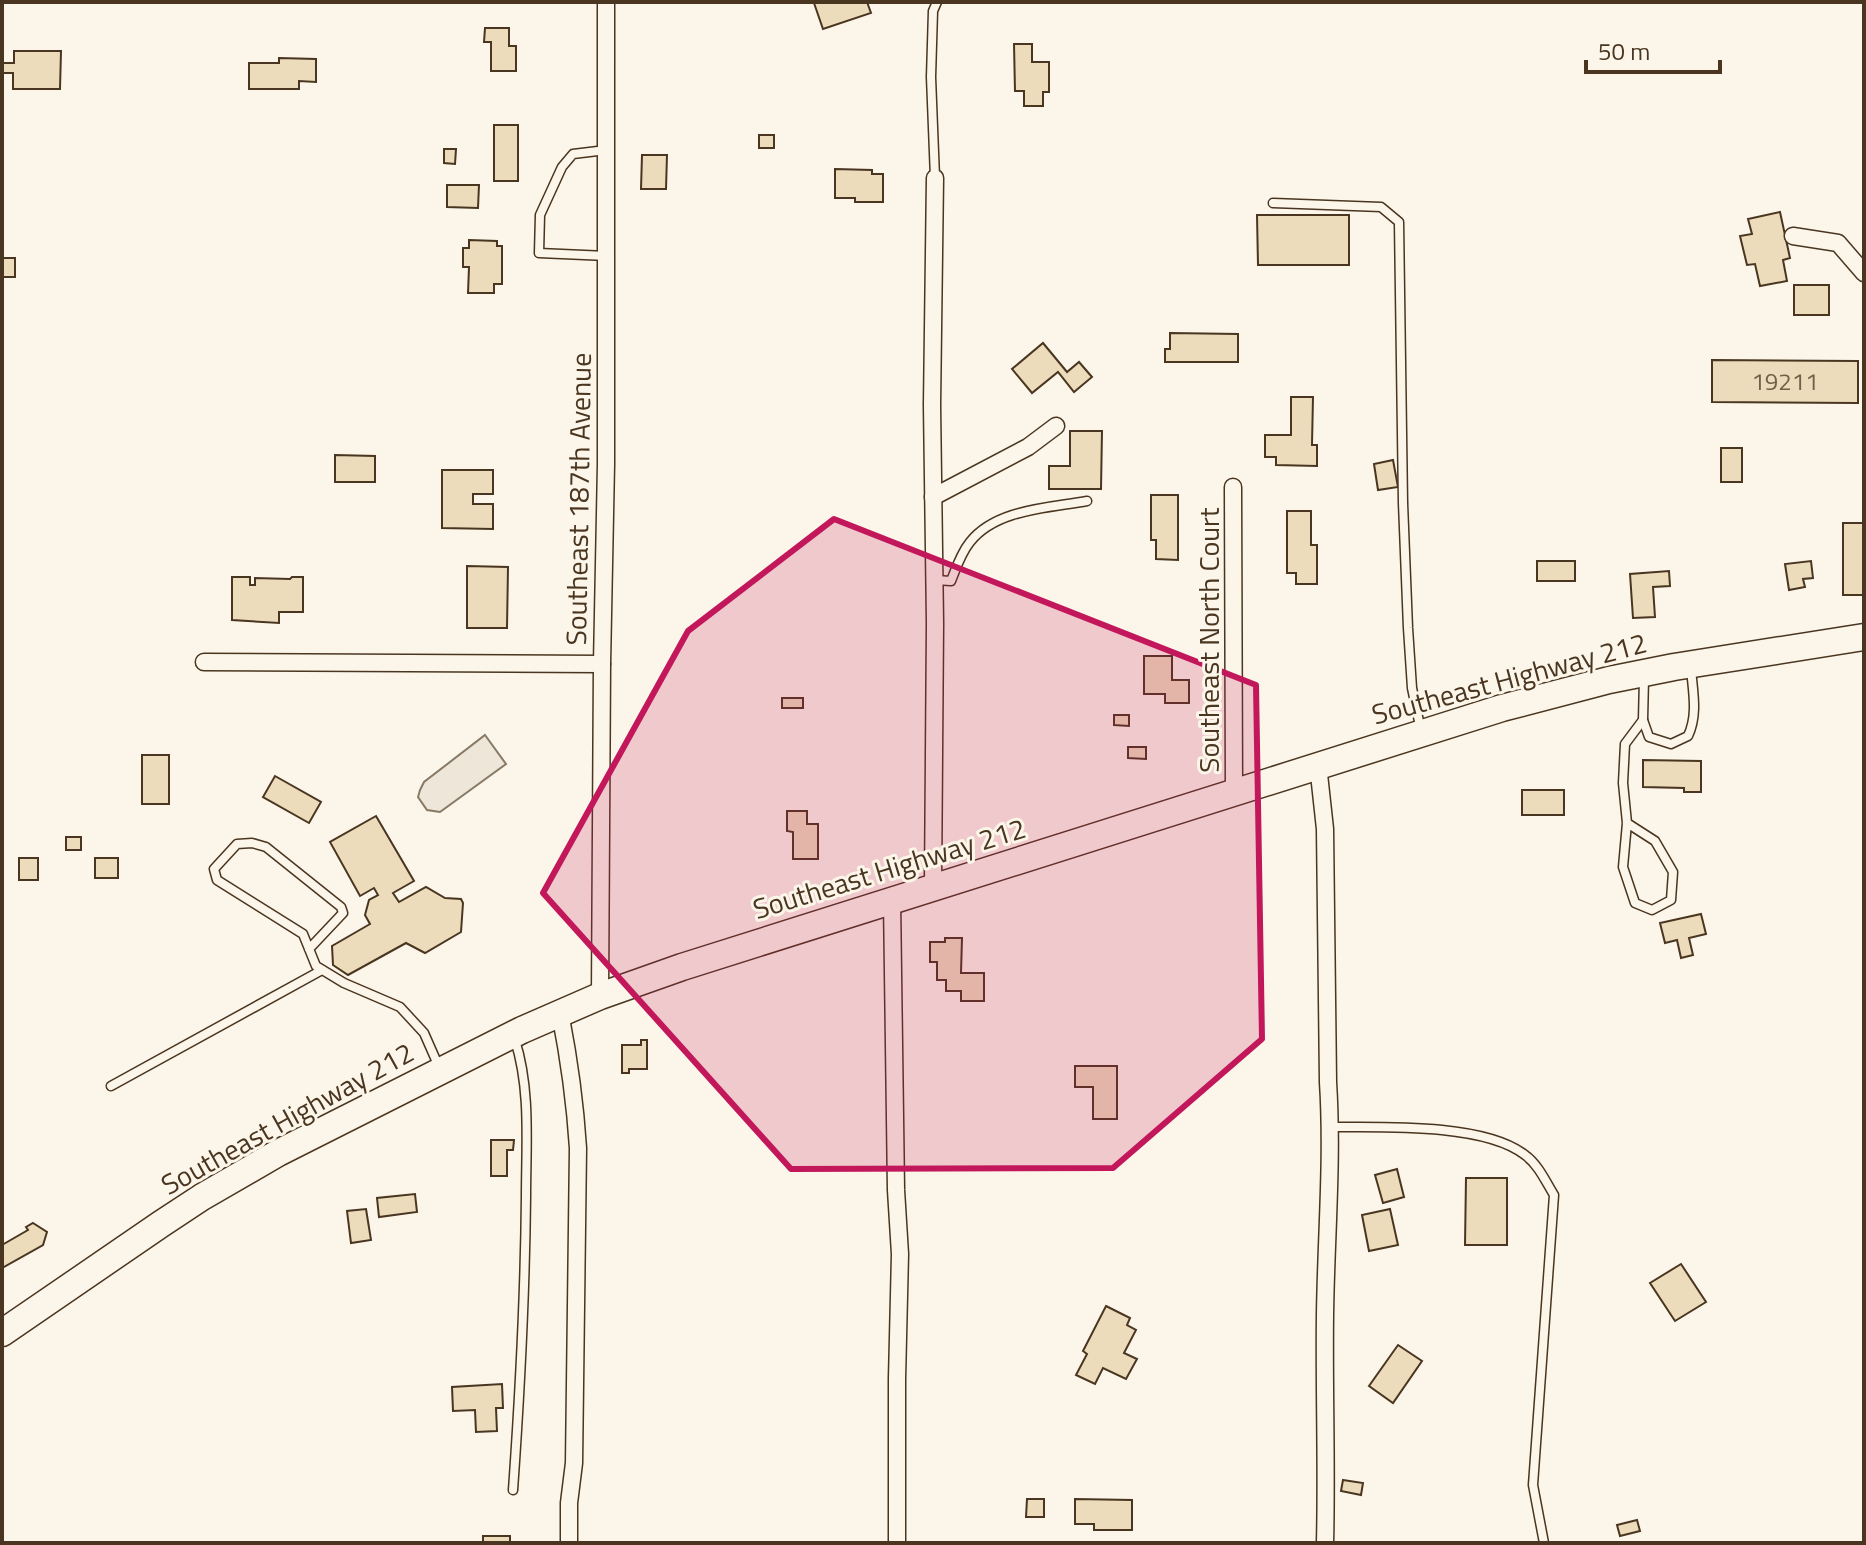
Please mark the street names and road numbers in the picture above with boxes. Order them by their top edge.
street label: Southeast 187th Avenue [554,352,602,646]
street label: Southeast North Court [1187,507,1230,773]
street label: Southeast Highway 212 [1367,621,1651,735]
street label: Southeast Highway 212 [747,806,1031,930]
street label: Southeast Highway 212 [153,1031,421,1205]

